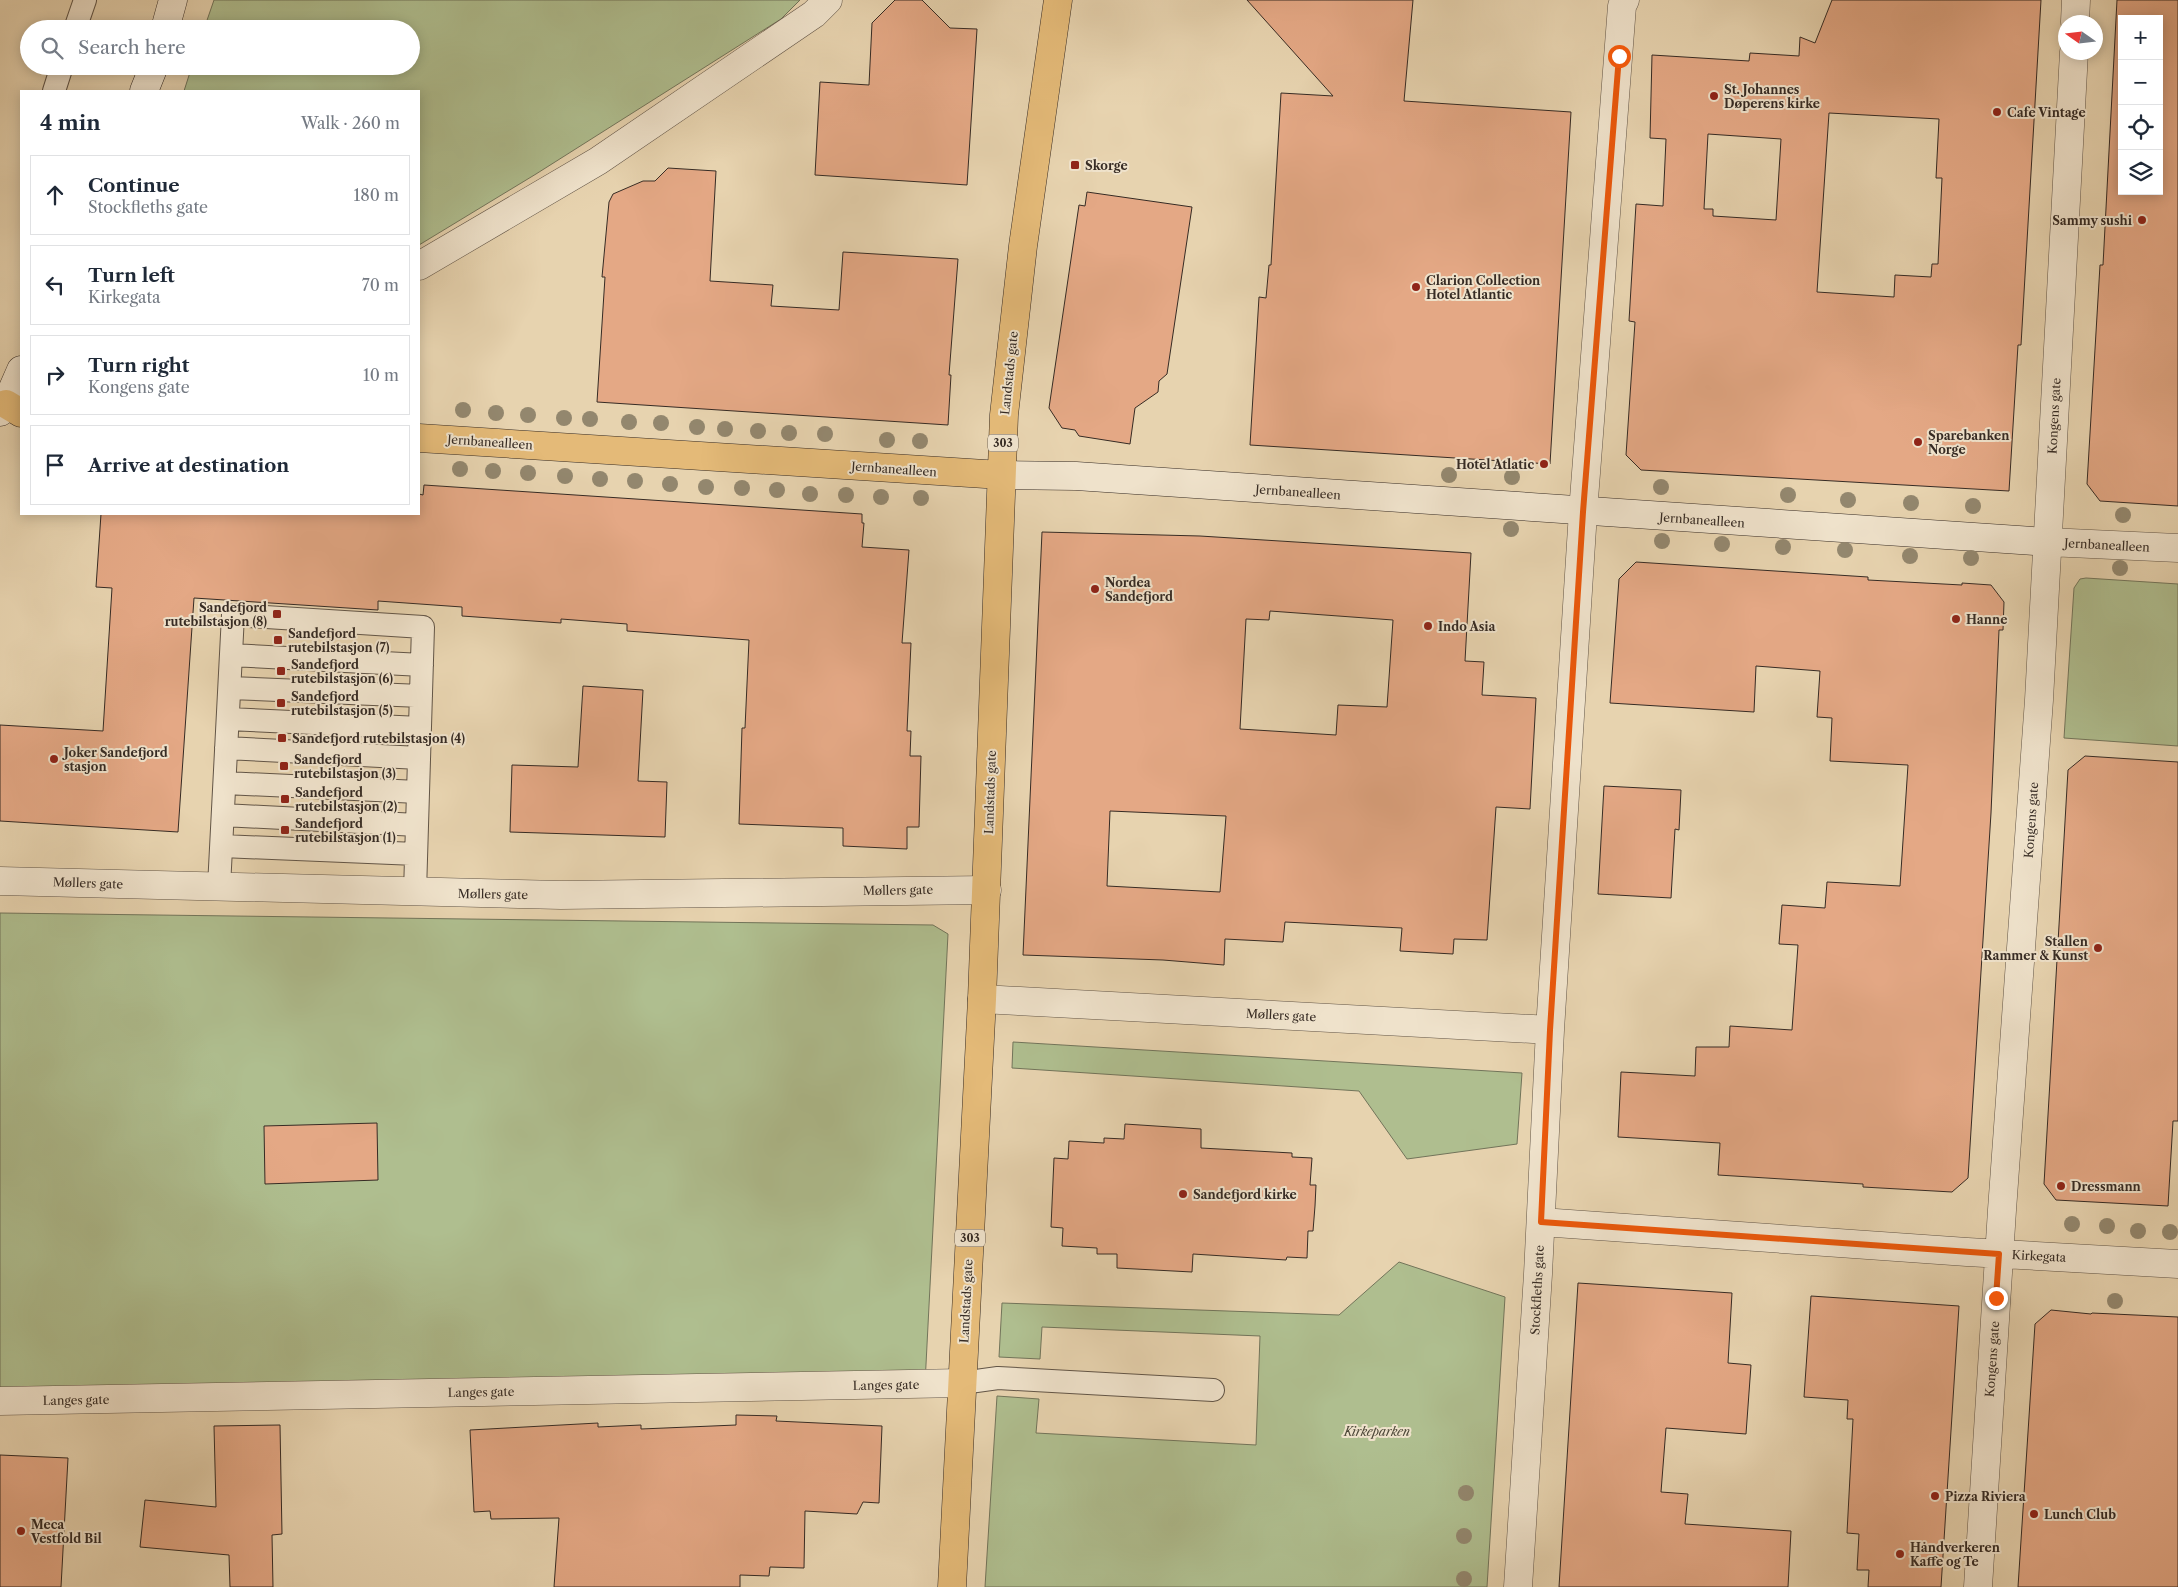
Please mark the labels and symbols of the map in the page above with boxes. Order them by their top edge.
north arrow [2058,15,2103,60]
route start [1608,45,1631,68]
place label: St. Johannes Døperens kirke [1724,82,1820,111]
marker: St. Johannes Døperens kirke [1708,90,1720,102]
place label: Cafe Vintage [2007,105,2086,120]
marker: Cafe Vintage [1991,106,2003,118]
place label: Skorge [1085,158,1128,173]
marker: Skorge [1069,159,1081,171]
place label: Sammy sushi [2052,213,2133,228]
marker: Sammy sushi [2136,214,2148,226]
place label: Clarion Collection Hotel Atlantic [1426,273,1541,302]
marker: Clarion Collection Hotel Atlantic [1410,281,1422,293]
street label: Landstads gate [997,330,1021,416]
street label: Kongens gate [2045,377,2064,454]
place label: Sparebanken Norge [1928,428,2010,457]
street label: Jernbanealleen [445,431,534,453]
road number: 303 [988,434,1018,452]
marker: Sparebanken Norge [1912,436,1924,448]
place label: Hotel Atlatic [1456,457,1534,472]
street label: Jernbanealleen [849,458,938,480]
marker: Hotel Atlatic [1538,458,1550,470]
street label: Jernbanealleen [1253,481,1342,503]
street label: Jernbanealleen [1657,509,1746,531]
street label: Jernbanealleen [2062,535,2151,555]
place label: Nordea Sandefjord [1105,575,1173,604]
marker: Nordea Sandefjord [1089,583,1101,595]
place label: Sandefjord rutebilstasjon (8) [165,600,267,629]
marker: Sandefjord rutebilstasjon (8) [271,608,283,620]
place label: Hanne [1966,612,2007,627]
marker: Hanne [1950,613,1962,625]
place label: Indo Asia [1438,619,1497,634]
marker: Indo Asia [1422,620,1434,632]
place label: Sandefjord rutebilstasjon (7) [288,626,390,655]
marker: Sandefjord rutebilstasjon (7) [272,634,284,646]
place label: Sandefjord rutebilstasjon (6) [291,657,393,686]
marker: Sandefjord rutebilstasjon (6) [275,665,287,677]
place label: Sandefjord rutebilstasjon (5) [291,689,393,718]
marker: Sandefjord rutebilstasjon (5) [275,697,287,709]
place label: Sandefjord rutebilstasjon (4) [292,731,465,746]
marker: Sandefjord rutebilstasjon (4) [276,732,288,744]
place label: Joker Sandefjord stasjon [62,745,168,774]
street label: Landstads gate [981,749,999,834]
place label: Sandefjord rutebilstasjon (3) [294,752,396,781]
marker: Joker Sandefjord stasjon [48,753,60,765]
marker: Sandefjord rutebilstasjon (3) [278,760,290,772]
street label: Kongens gate [2021,781,2041,859]
place label: Sandefjord rutebilstasjon (2) [295,785,397,814]
marker: Sandefjord rutebilstasjon (2) [279,793,291,805]
place label: Sandefjord rutebilstasjon (1) [295,816,396,845]
marker: Sandefjord rutebilstasjon (1) [279,824,291,836]
street label: Møllers gate [53,874,124,892]
street label: Møllers gate [863,882,934,898]
street label: Møllers gate [458,886,529,902]
place label: Stallen Rammer & Kunst [1983,934,2089,963]
marker: Stallen Rammer & Kunst [2092,942,2104,954]
street label: Møllers gate [1246,1006,1317,1024]
place label: Dressmann [2071,1179,2142,1194]
marker: Dressmann [2055,1180,2067,1192]
place label: Sandefjord kirke [1193,1187,1297,1202]
marker: Sandefjord kirke [1177,1188,1189,1200]
road number: 303 [955,1230,985,1246]
street label: Stockfleths gate [1527,1244,1547,1335]
street label: Kirkegata [2011,1247,2067,1265]
street label: Landstads gate [956,1258,976,1343]
route end [1985,1287,2008,1310]
street label: Kongens gate [1982,1320,2002,1398]
street label: Langes gate [853,1377,920,1393]
street label: Langes gate [448,1384,515,1400]
street label: Langes gate [43,1392,110,1408]
park label: Kirkeparken [1343,1424,1410,1439]
place label: Pizza Riviera [1945,1489,2027,1504]
marker: Pizza Riviera [1929,1490,1941,1502]
place label: Lunch Club [2044,1507,2116,1522]
marker: Lunch Club [2028,1508,2040,1520]
place label: Meca Vestfold Bil [30,1517,102,1546]
marker: Meca Vestfold Bil [15,1525,27,1537]
place label: Håndverkeren Kaffe og Te [1910,1540,2001,1569]
marker: Håndverkeren Kaffe og Te [1894,1548,1906,1560]

